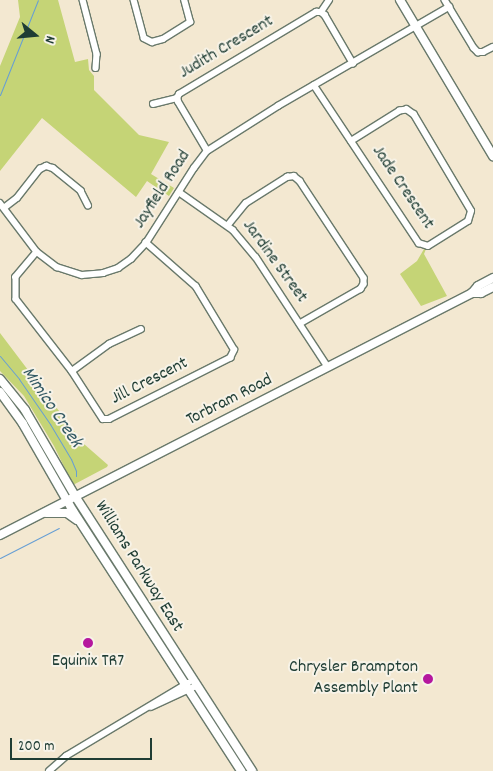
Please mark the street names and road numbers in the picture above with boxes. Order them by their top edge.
street label: Judith Crescent [176,11,278,85]
street label: Jade Crescent [366,142,438,234]
street label: Jayfield Road [130,147,196,233]
street label: Jardine Street [237,216,311,308]
street label: Jill Crescent [108,353,192,411]
street label: Torbram Road [184,370,276,432]
street label: Williams Parkway East [89,497,187,637]

